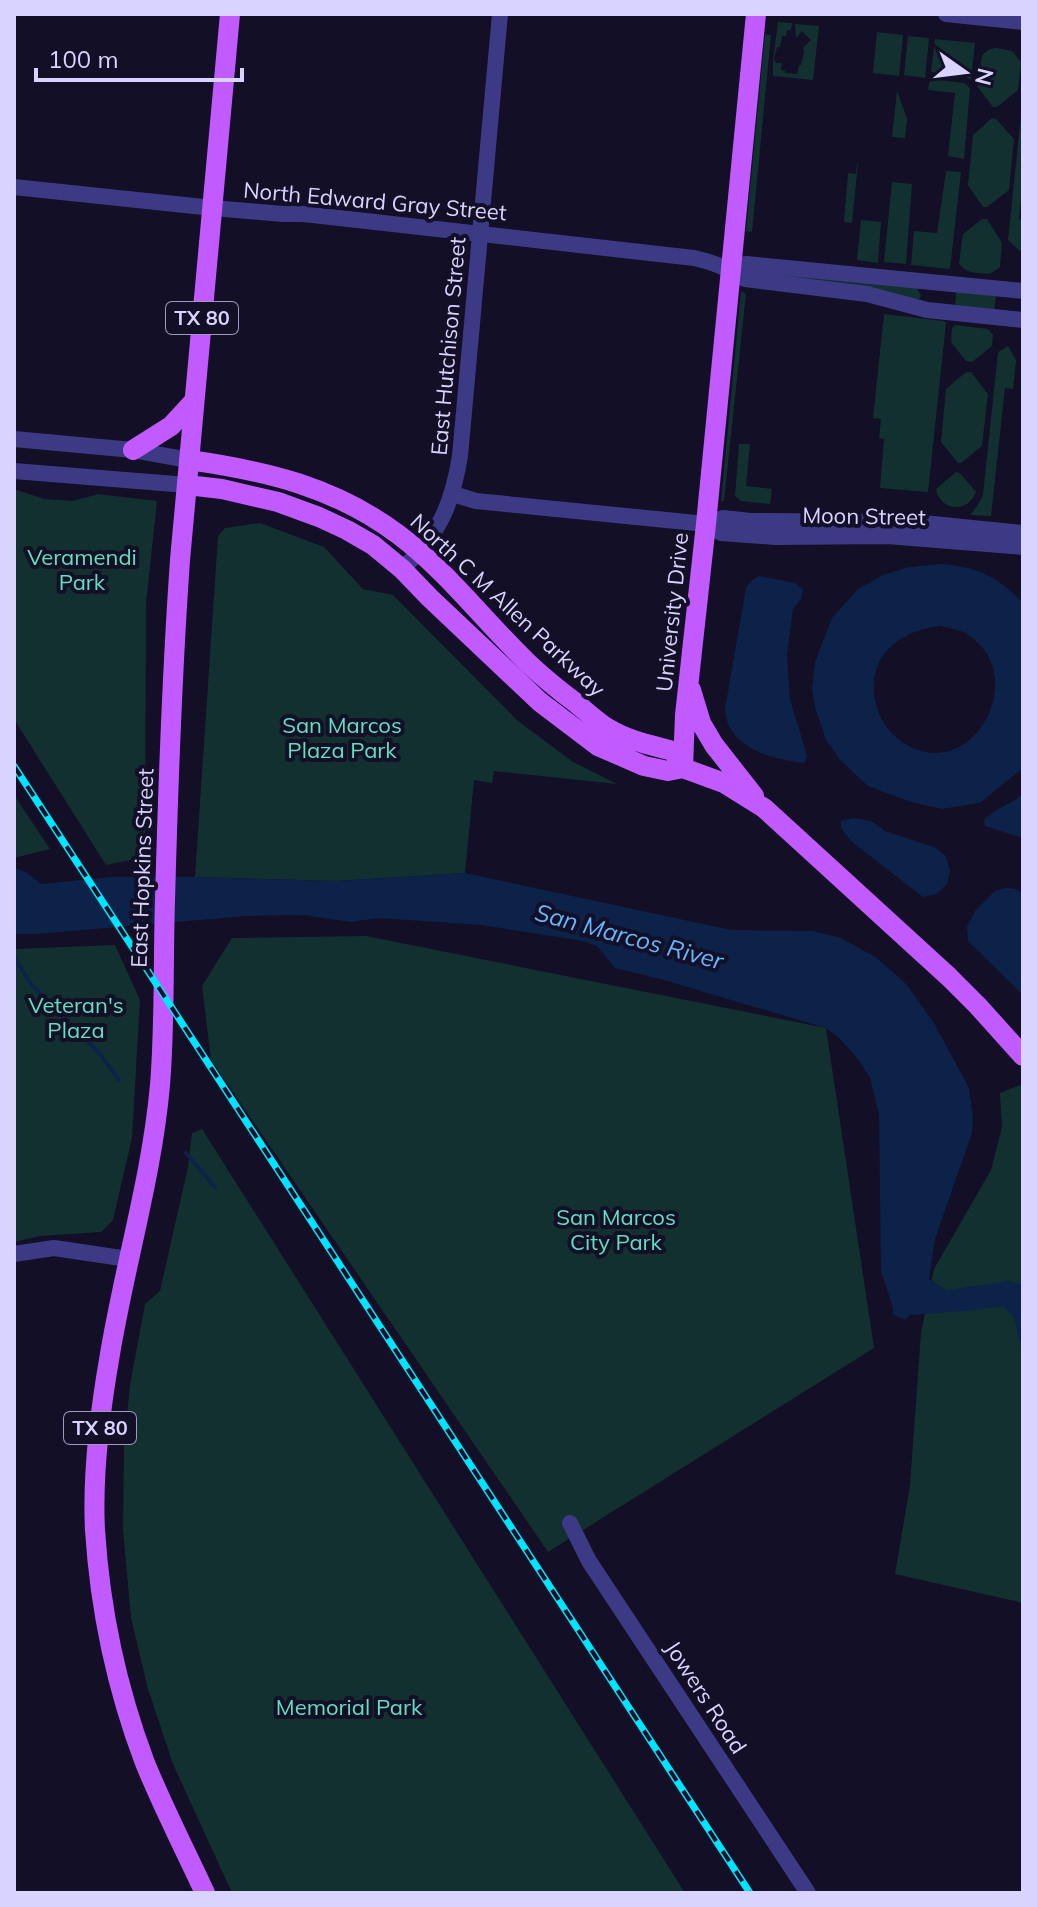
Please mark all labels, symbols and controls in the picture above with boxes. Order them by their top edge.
scale bar [36,32,242,82]
north arrow [925,32,1005,112]
text: 100 m [48,44,119,74]
text: N [969,65,1000,88]
street label: North Edward Gray Street [242,176,508,226]
street label: East Hutchison Street [424,235,472,456]
road number: TX 80 [166,302,238,334]
street label: Moon Street [802,501,926,531]
street label: North C M Allen Parkway [405,507,611,703]
street label: University Drive [650,531,694,693]
park label: Veramendi Park [27,543,137,596]
park label: San Marcos Plaza Park [282,711,402,764]
street label: East Hopkins Street [125,767,159,968]
water label: San Marcos River [532,897,728,976]
park label: Veteran's Plaza [28,991,124,1044]
park label: San Marcos City Park [556,1203,676,1256]
road number: TX 80 [64,1412,136,1444]
street label: Jowers Road [659,1635,753,1759]
park label: Memorial Park [276,1693,423,1721]

